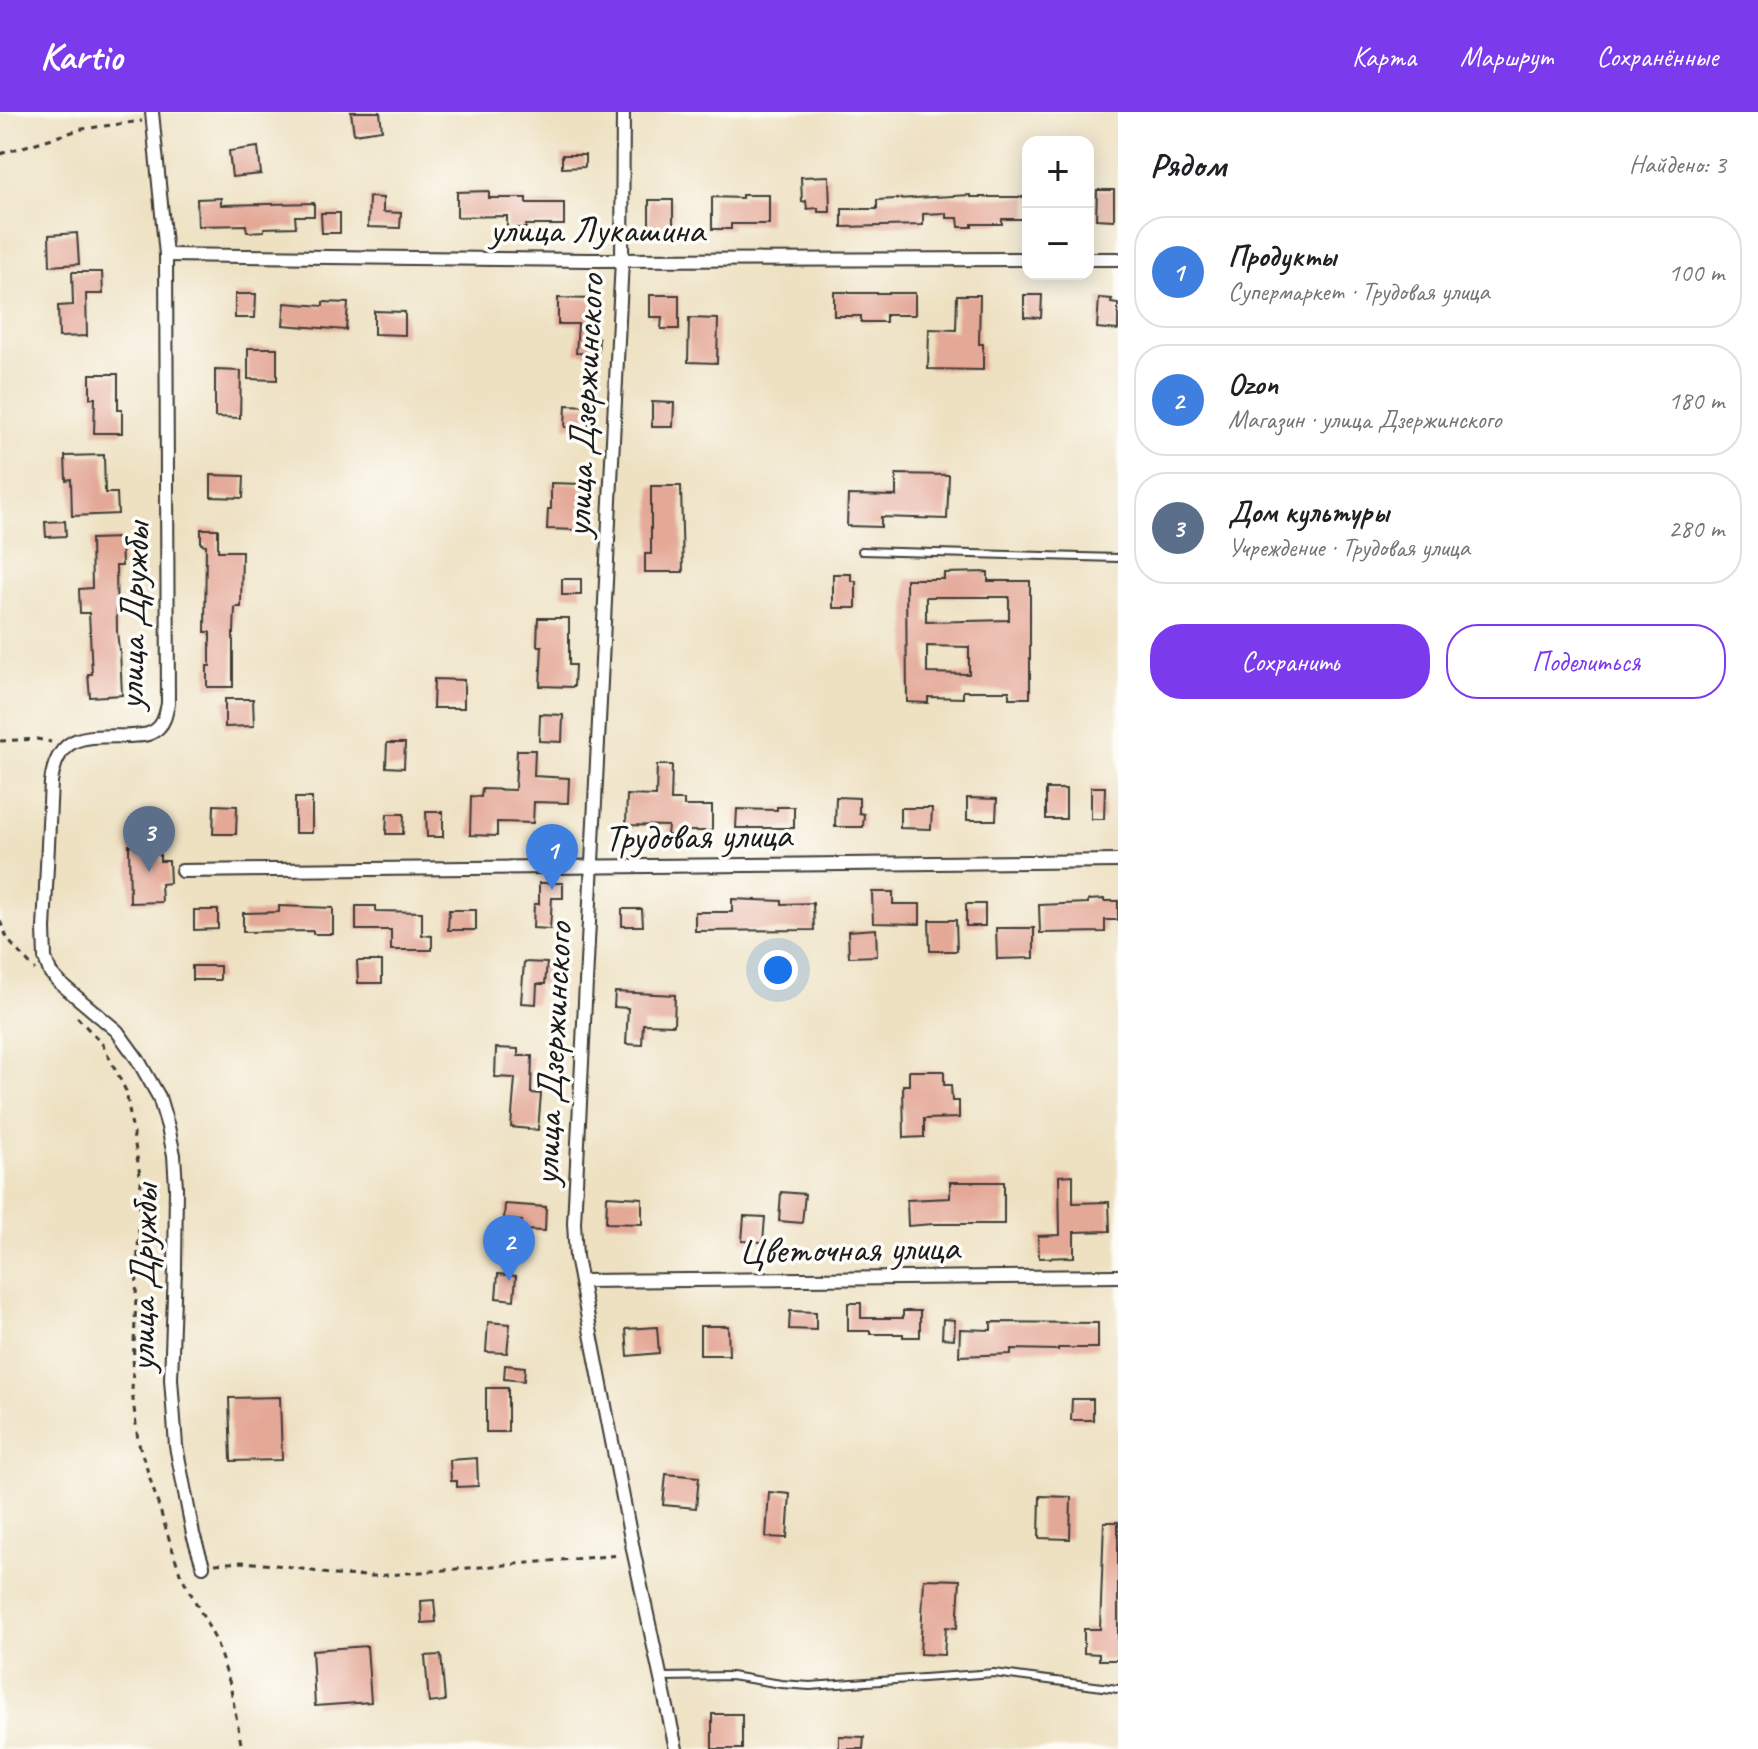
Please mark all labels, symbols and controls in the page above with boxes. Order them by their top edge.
text: Kartio [40,33,122,80]
text: Карта [1352,39,1416,74]
text: Маршрут [1460,39,1552,74]
text: Сохранённые [1596,39,1718,74]
map controls [1022,136,1094,280]
button: + [1022,136,1094,208]
text: Рядом [1150,143,1226,186]
text: Найдено: 3 [1629,148,1726,181]
street label: улица Лукашина [488,206,707,253]
button: − [1022,208,1094,280]
text: Продукты [1228,237,1336,275]
text: 1 [1172,256,1184,289]
text: 100 m [1668,256,1724,289]
street label: улица Дзержинского [554,271,614,541]
text: Супермаркет · Трудовая улица [1228,275,1490,308]
text: Ozon [1228,365,1278,403]
text: 2 [1172,384,1184,417]
text: 180 m [1668,384,1724,417]
text: Магазин · улица Дзержинского [1228,403,1501,436]
text: Дом культуры [1228,493,1389,531]
text: 3 [1172,512,1184,545]
text: 280 m [1668,512,1724,545]
street label: улица Дружбы [106,518,160,713]
text: Учреждение · Трудовая улица [1228,531,1470,564]
button: Сохранить [1150,624,1430,699]
button: Поделиться [1446,624,1726,699]
pin: 3 [123,806,175,872]
street label: Трудовая улица [604,811,794,861]
pin: 1 [526,824,578,890]
street label: улица Дзержинского [522,919,582,1189]
your location [758,950,798,990]
street label: улица Дружбы [118,1181,168,1374]
pin: 2 [483,1215,535,1281]
street label: Цветочная улица [738,1224,962,1274]

